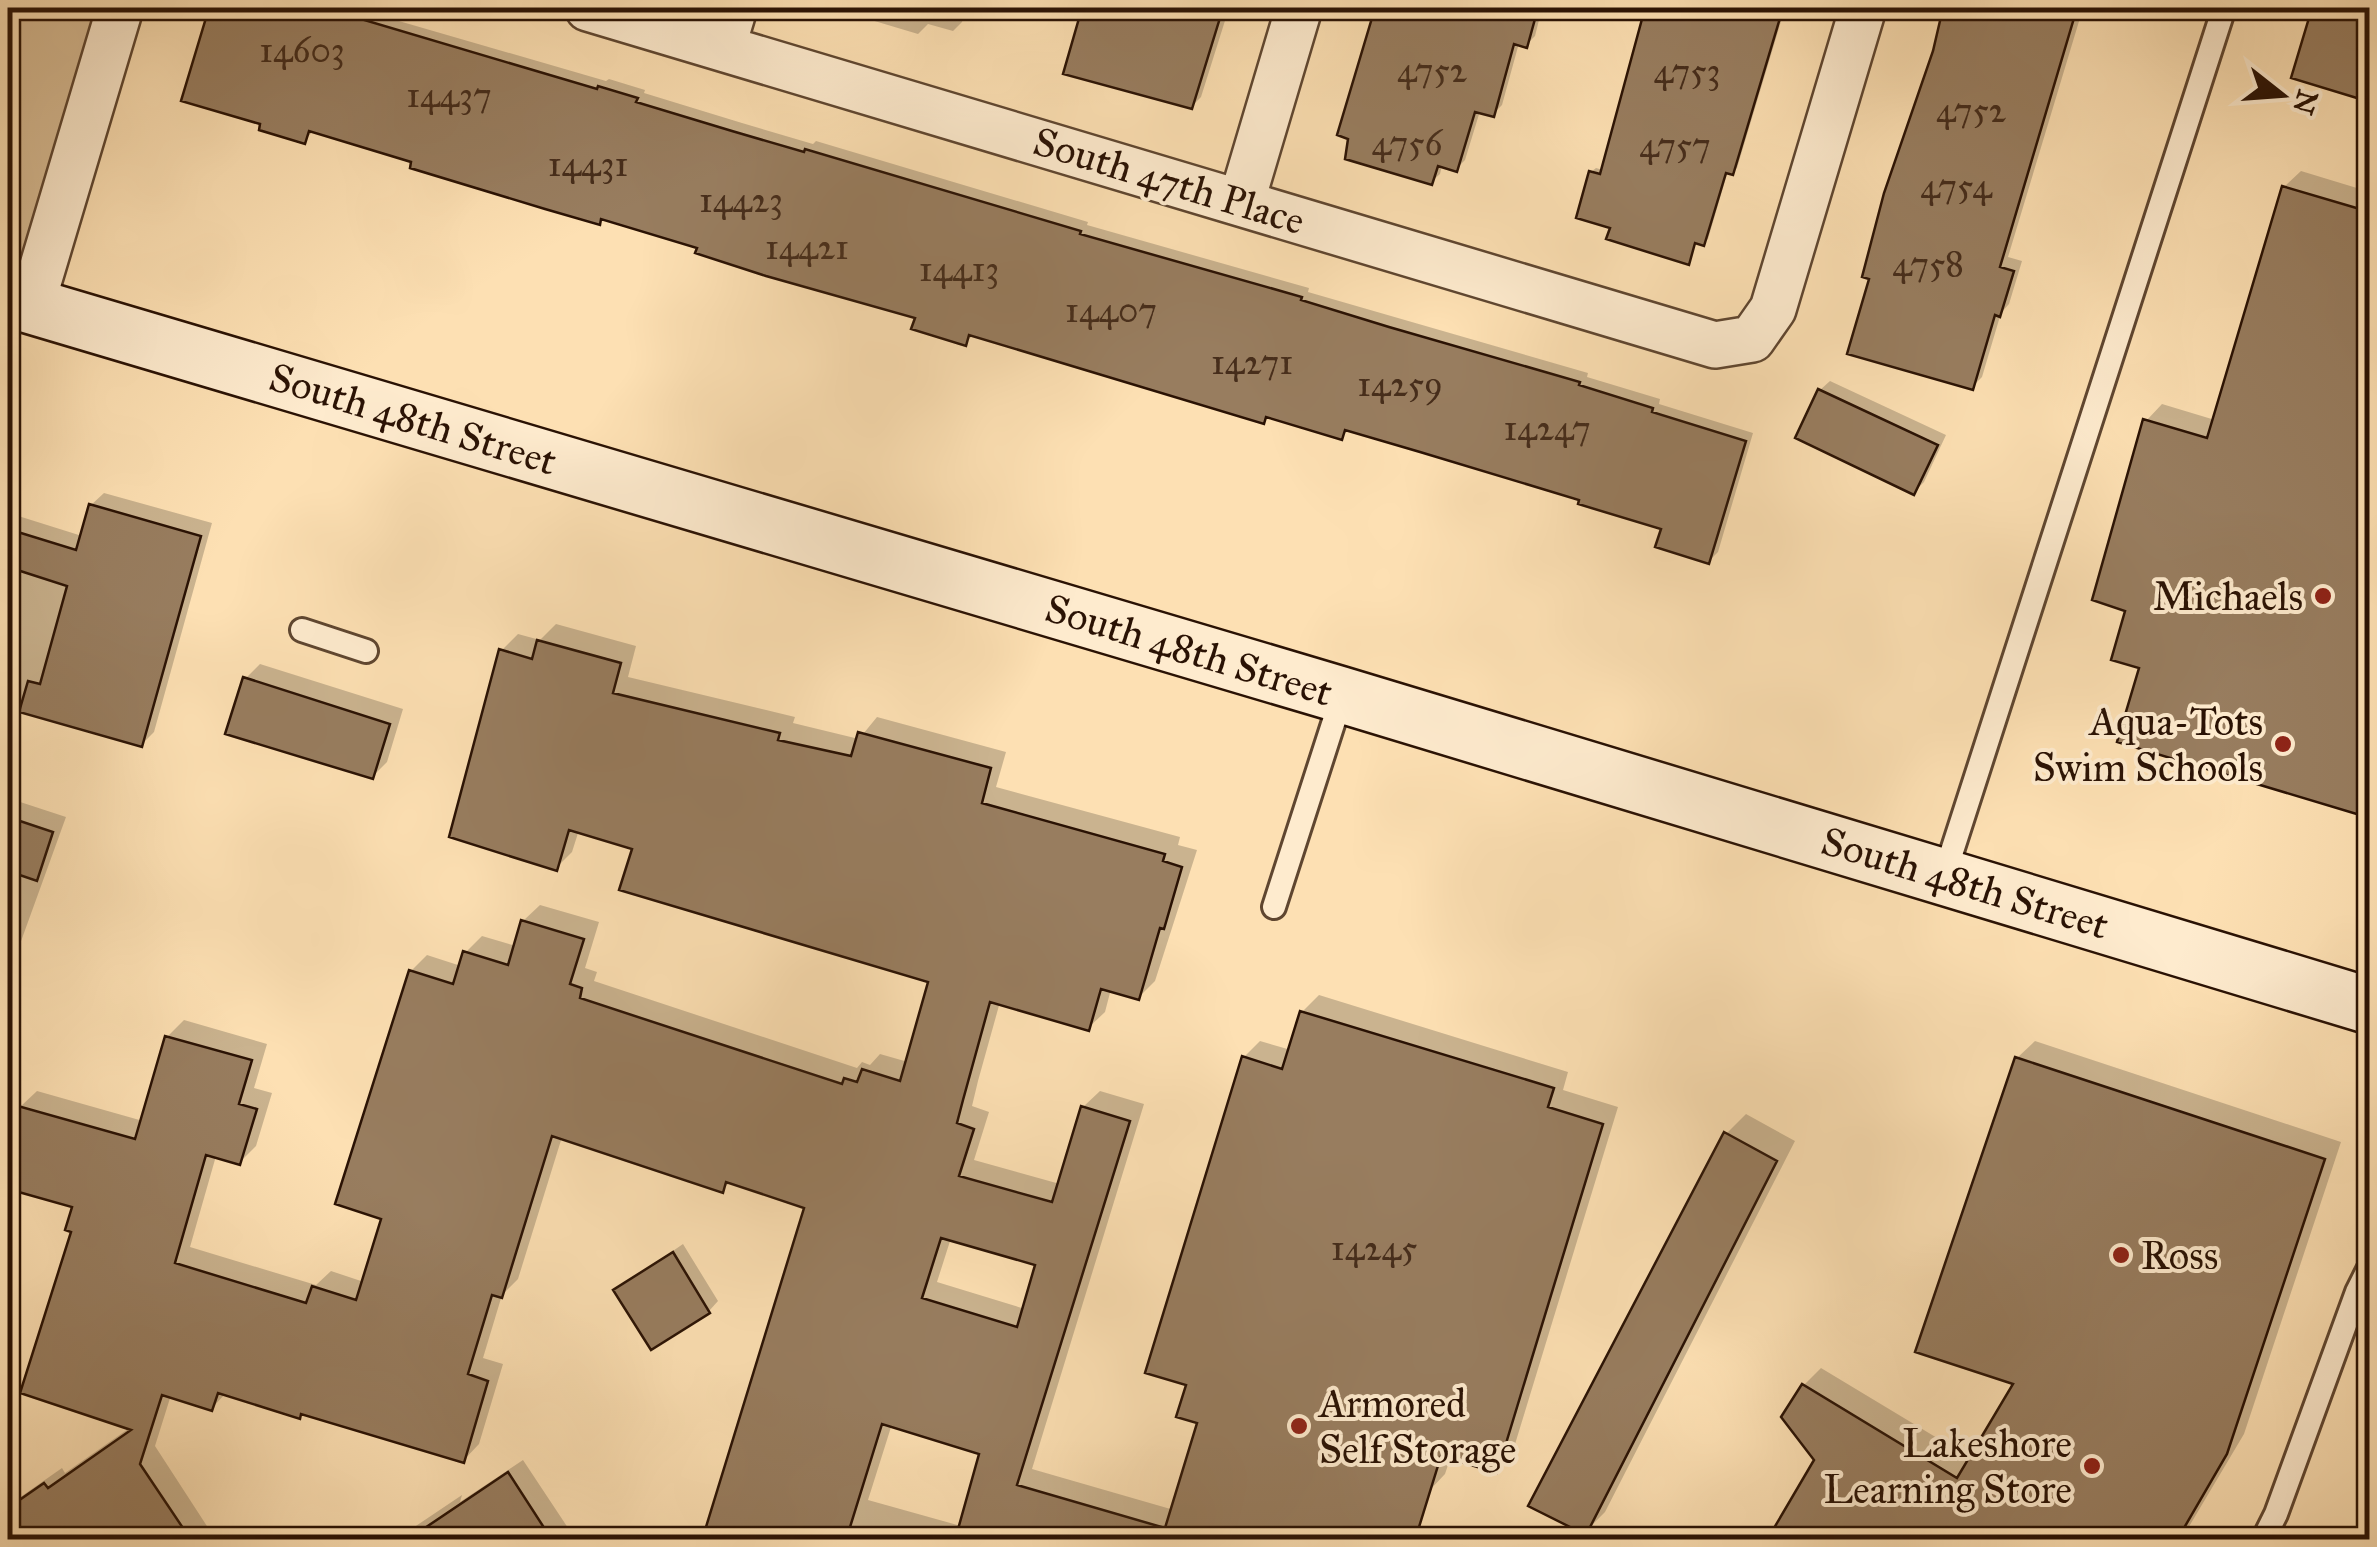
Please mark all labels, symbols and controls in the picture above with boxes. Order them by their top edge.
house number: 14603 [259,29,345,72]
north arrow [2232,45,2332,145]
house number: 4752 [1397,49,1468,92]
house number: 4753 [1654,50,1720,93]
house number: 14437 [406,74,492,117]
text: N [2285,86,2326,119]
house number: 4752 [1936,89,2007,132]
street label: South 47th Place [1028,117,1310,245]
house number: 4756 [1372,122,1443,165]
house number: 4757 [1639,124,1711,167]
house number: 14431 [548,143,628,186]
house number: 4754 [1920,165,1993,208]
house number: 14423 [699,179,783,222]
house number: 14421 [765,226,849,269]
house number: 4758 [1892,243,1964,286]
house number: 14413 [919,248,999,291]
house number: 14407 [1065,289,1157,332]
house number: 14271 [1211,341,1293,384]
street label: South 48th Street [263,352,563,486]
house number: 14259 [1357,363,1443,406]
house number: 14247 [1503,407,1591,450]
place label: Michaels [2153,572,2303,621]
street label: South 48th Street [1039,583,1339,717]
marker: Michaels [2312,585,2334,607]
place label: Aqua-Tots Swim Schools [2033,697,2263,792]
marker: Aqua-Tots Swim Schools [2272,733,2294,755]
street label: South 48th Street [1815,816,2115,950]
house number: 14245 [1331,1227,1417,1270]
place label: Ross [2141,1231,2218,1280]
marker: Ross [2110,1244,2132,1266]
place label: Armored Self Storage [1317,1379,1516,1474]
marker: Armored Self Storage [1288,1415,1310,1437]
place label: Lakeshore Learning Store [1823,1419,2072,1514]
marker: Lakeshore Learning Store [2081,1455,2103,1477]

